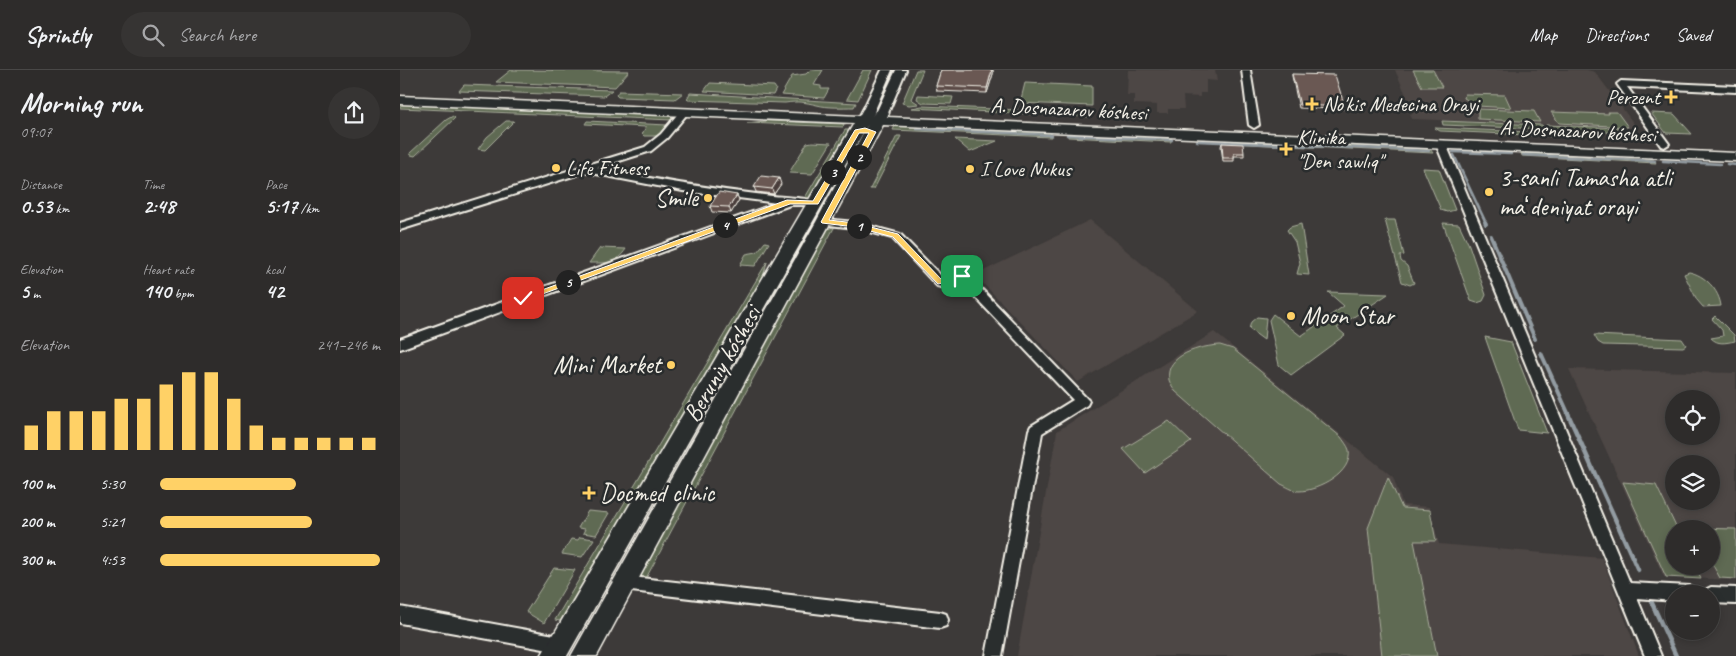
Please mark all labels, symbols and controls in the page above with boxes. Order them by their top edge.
search box [121,12,471,57]
text: Sprintly [25,20,91,50]
icon: search [139,21,167,49]
text: Search here [179,23,256,47]
text: Map [1530,24,1557,46]
text: Directions [1585,24,1648,46]
text: Saved [1676,24,1711,46]
place label: Perzent [1606,84,1662,110]
text: Morning run [20,85,142,120]
button: share [328,87,380,139]
marker: Perzent [1664,90,1678,104]
place label: No'kis Medecina Orayi [1323,91,1482,117]
street label: A. Dosnazarov kóshesi [990,92,1151,126]
marker: No'kis Medecina Orayi [1305,97,1319,111]
street label: A. Dosnazarov kóshesi [1499,114,1660,148]
text: 09:07 [20,122,52,142]
place label: Klinika "Den sawlıq" [1297,124,1387,174]
marker: Klinika "Den sawlıq" [1279,142,1293,156]
pin: 2 [846,144,872,170]
text: 2 [856,149,863,166]
place label: Life Fitness [566,155,650,181]
place label: I Love Nukus [980,156,1073,182]
pin: 3 [820,160,846,184]
marker: Life Fitness [550,162,562,174]
place label: 3-sanli Tamasha atli maʻdeniyat orayi [1499,162,1675,223]
marker: I Love Nukus [964,163,976,175]
text: 3 [830,164,837,181]
text: Distance [20,176,62,193]
text: Time [143,176,164,193]
text: Pace [265,176,287,193]
place label: Smile [655,182,700,214]
marker: 3-sanli Tamasha atli maʻdeniyat orayi [1483,186,1495,198]
marker: Smile [702,192,714,204]
text: 0.53 [20,193,52,219]
text: 2:48 [143,193,175,219]
text: 5:17 [265,193,297,219]
text: km [52,200,69,217]
text: /km [297,200,319,217]
pin: 4 [712,212,738,238]
pin: 1 [846,214,872,238]
text: 4 [722,217,729,234]
text: 1 [856,218,863,235]
pin [941,255,983,297]
text: Elevation [20,261,63,278]
text: Heart rate [143,261,194,278]
text: kcal [265,261,284,278]
icon: arrive [948,262,976,290]
pin: 5 [556,270,580,294]
text: 5 [565,274,572,291]
pin [502,277,544,319]
text: 5 [20,278,29,304]
text: 140 [143,278,171,304]
text: 42 [265,278,284,304]
icon: check [509,284,537,312]
text: m [29,285,40,302]
text: bpm [171,285,194,302]
street label: Beruniy kóshesi [676,297,770,428]
place label: Moon Star [1301,300,1396,332]
marker: Moon Star [1285,310,1297,322]
text: Elevation [20,335,69,355]
text: 241–246 m [317,335,380,355]
place label: Mini Market [553,349,664,381]
marker: Mini Market [665,359,677,371]
map controls [1665,390,1720,640]
button: locate [1665,390,1720,445]
button: layers [1665,455,1720,510]
text: 100 m [20,474,55,494]
text: 5:30 [100,474,125,494]
place label: Docmed clinic [600,477,715,509]
marker: Docmed clinic [582,486,596,500]
text: 200 m [20,512,55,532]
text: 5:21 [100,512,125,532]
button: + [1665,520,1720,575]
text: 300 m [20,550,55,570]
text: 4:53 [100,550,125,570]
button: − [1665,585,1720,640]

